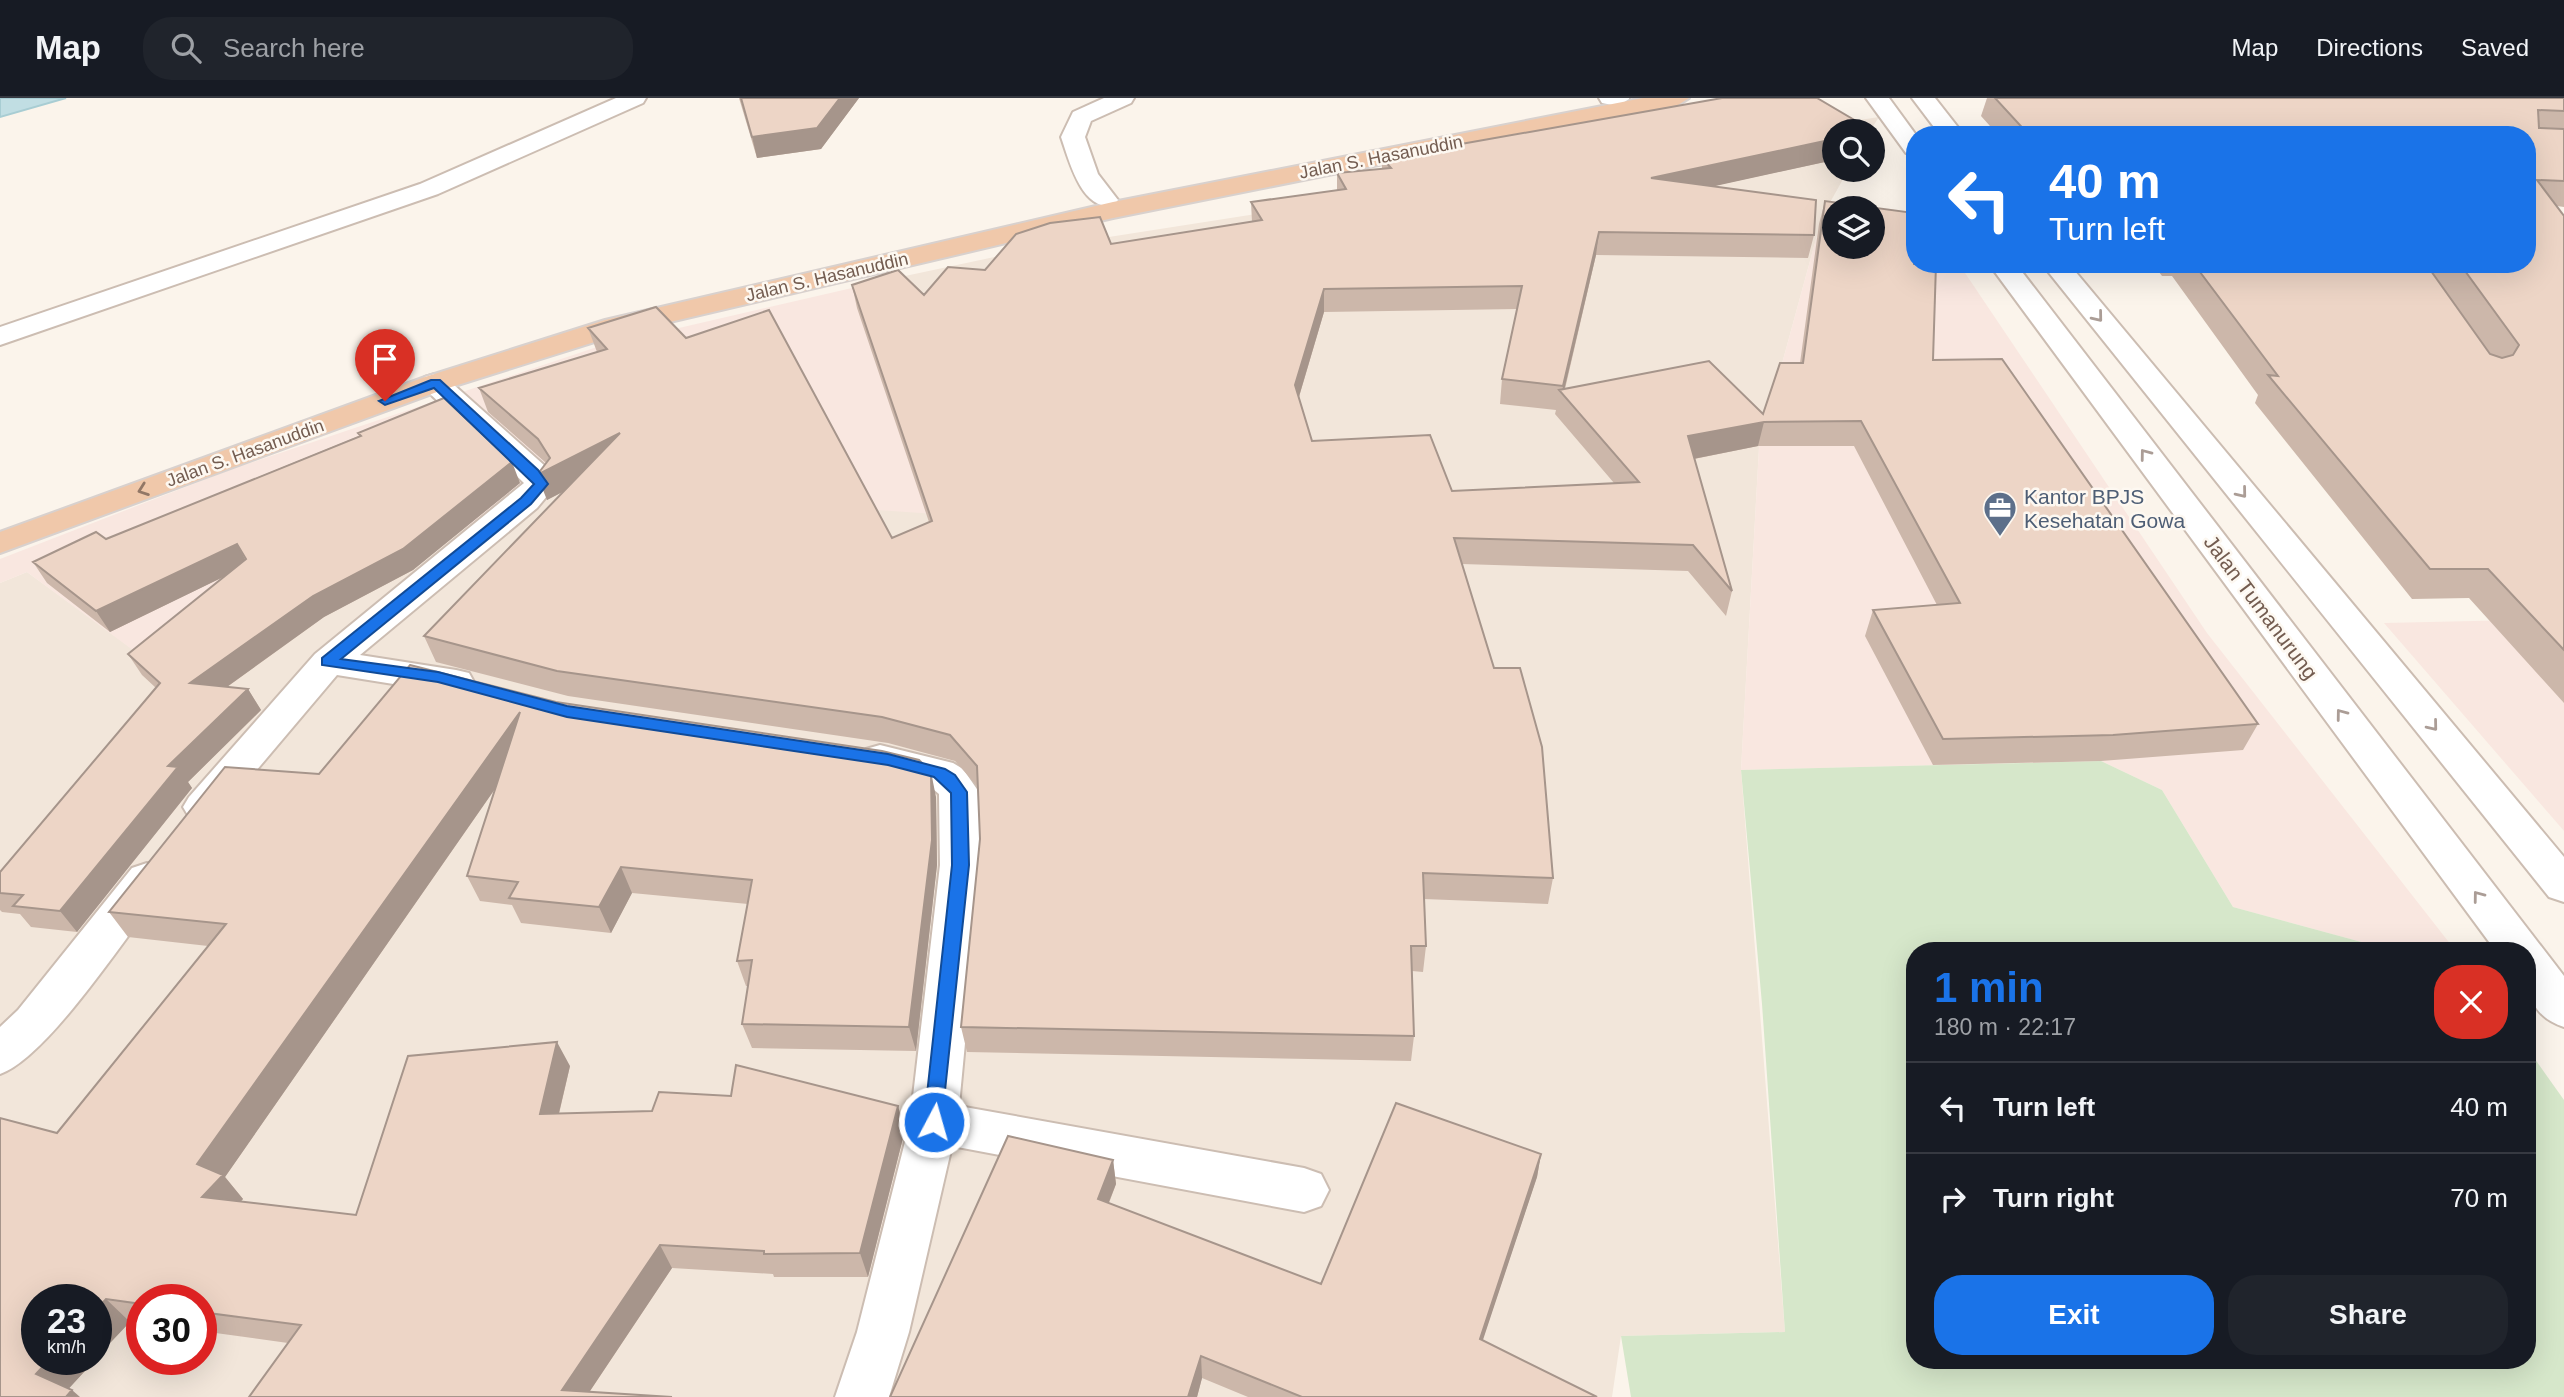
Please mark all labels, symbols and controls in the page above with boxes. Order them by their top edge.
search box [143,17,633,80]
text: Map [35,29,101,66]
icon: search [167,29,205,67]
text: Search here [223,33,365,63]
text: Map [2232,34,2278,61]
text: Directions [2316,34,2423,61]
text: Saved [2461,34,2529,61]
map controls [1822,119,1885,259]
button: search [1822,119,1885,182]
street label: Jalan S. Hasanuddin [1298,131,1464,183]
icon: left [1934,154,2025,245]
text: 40 m [2049,154,2161,208]
button: layers [1822,196,1885,259]
text: Turn left [2049,211,2165,247]
street label: Jalan S. Hasanuddin [744,249,910,305]
one-way arrow [2090,309,2102,322]
pin [355,329,415,401]
icon: arrive [366,340,404,378]
street label: Jalan S. Hasanuddin [164,415,326,491]
one-way arrow [2141,449,2154,462]
one-way arrow [137,482,149,496]
place label: Kantor BPJS Kesehatan Gowa [2024,485,2185,532]
one-way arrow [2234,485,2246,498]
office icon: Kantor BPJS Kesehatan Gowa [1981,489,2019,538]
street label: Jalan Tumanurung [2199,531,2323,683]
one-way arrow [2337,709,2350,722]
one-way arrow [2425,718,2437,731]
one-way arrow [2474,891,2487,904]
text: 1 min [1934,964,2044,1011]
button: close [2434,965,2508,1039]
text: 180 m · 22:17 [1934,1014,2076,1040]
position arrow [897,1085,971,1159]
icon: left [1934,1089,1972,1127]
text: Turn left [1993,1092,2095,1122]
text: 40 m [2450,1092,2508,1122]
icon: right [1934,1180,1972,1218]
text: Turn right [1993,1183,2114,1213]
text: 70 m [2450,1183,2508,1213]
button: Exit [1934,1275,2214,1355]
button: Share [2228,1275,2508,1355]
speed limit sign: 30 [126,1284,217,1375]
text: 23 [47,1301,86,1340]
text: km/h [47,1337,86,1357]

